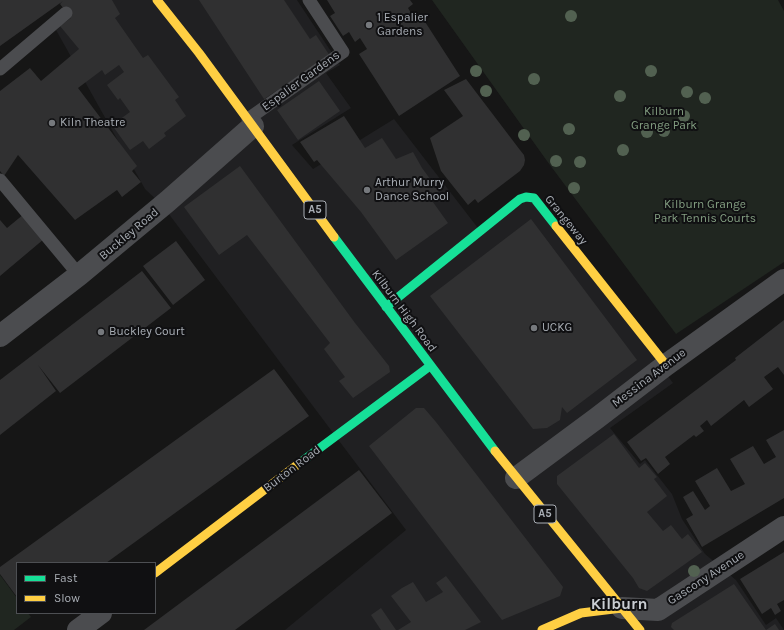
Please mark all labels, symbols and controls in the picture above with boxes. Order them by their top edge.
place label: 1 Espalier Gardens [377,11,428,39]
marker: 1 Espalier Gardens [364,20,374,30]
street label: Espalier Gardens [259,48,343,114]
park label: Kilburn Grange Park [631,105,697,133]
place label: Kiln Theatre [60,116,125,130]
marker: Kiln Theatre [47,118,57,128]
place label: Arthur Murry Dance School [375,176,449,204]
marker: Arthur Murry Dance School [362,185,372,195]
street label: Grangeway [542,192,590,248]
park label: Kilburn Grange Park Tennis Courts [654,198,756,226]
road number: A5 [304,201,326,219]
street label: Buckley Road [96,205,162,263]
street label: Kilburn High Road [368,267,440,355]
place label: UCKG [542,321,572,335]
marker: UCKG [529,323,539,333]
place label: Buckley Court [109,325,185,339]
marker: Buckley Court [96,327,106,337]
street label: Messina Avenue [609,346,689,410]
street label: Burton Road [261,443,323,495]
road number: A5 [534,505,556,523]
street label: Gascony Avenue [665,548,747,608]
legend [16,562,156,614]
text: Fast [54,571,77,585]
text: Slow [54,591,80,605]
district label: Kilburn [591,594,647,614]

